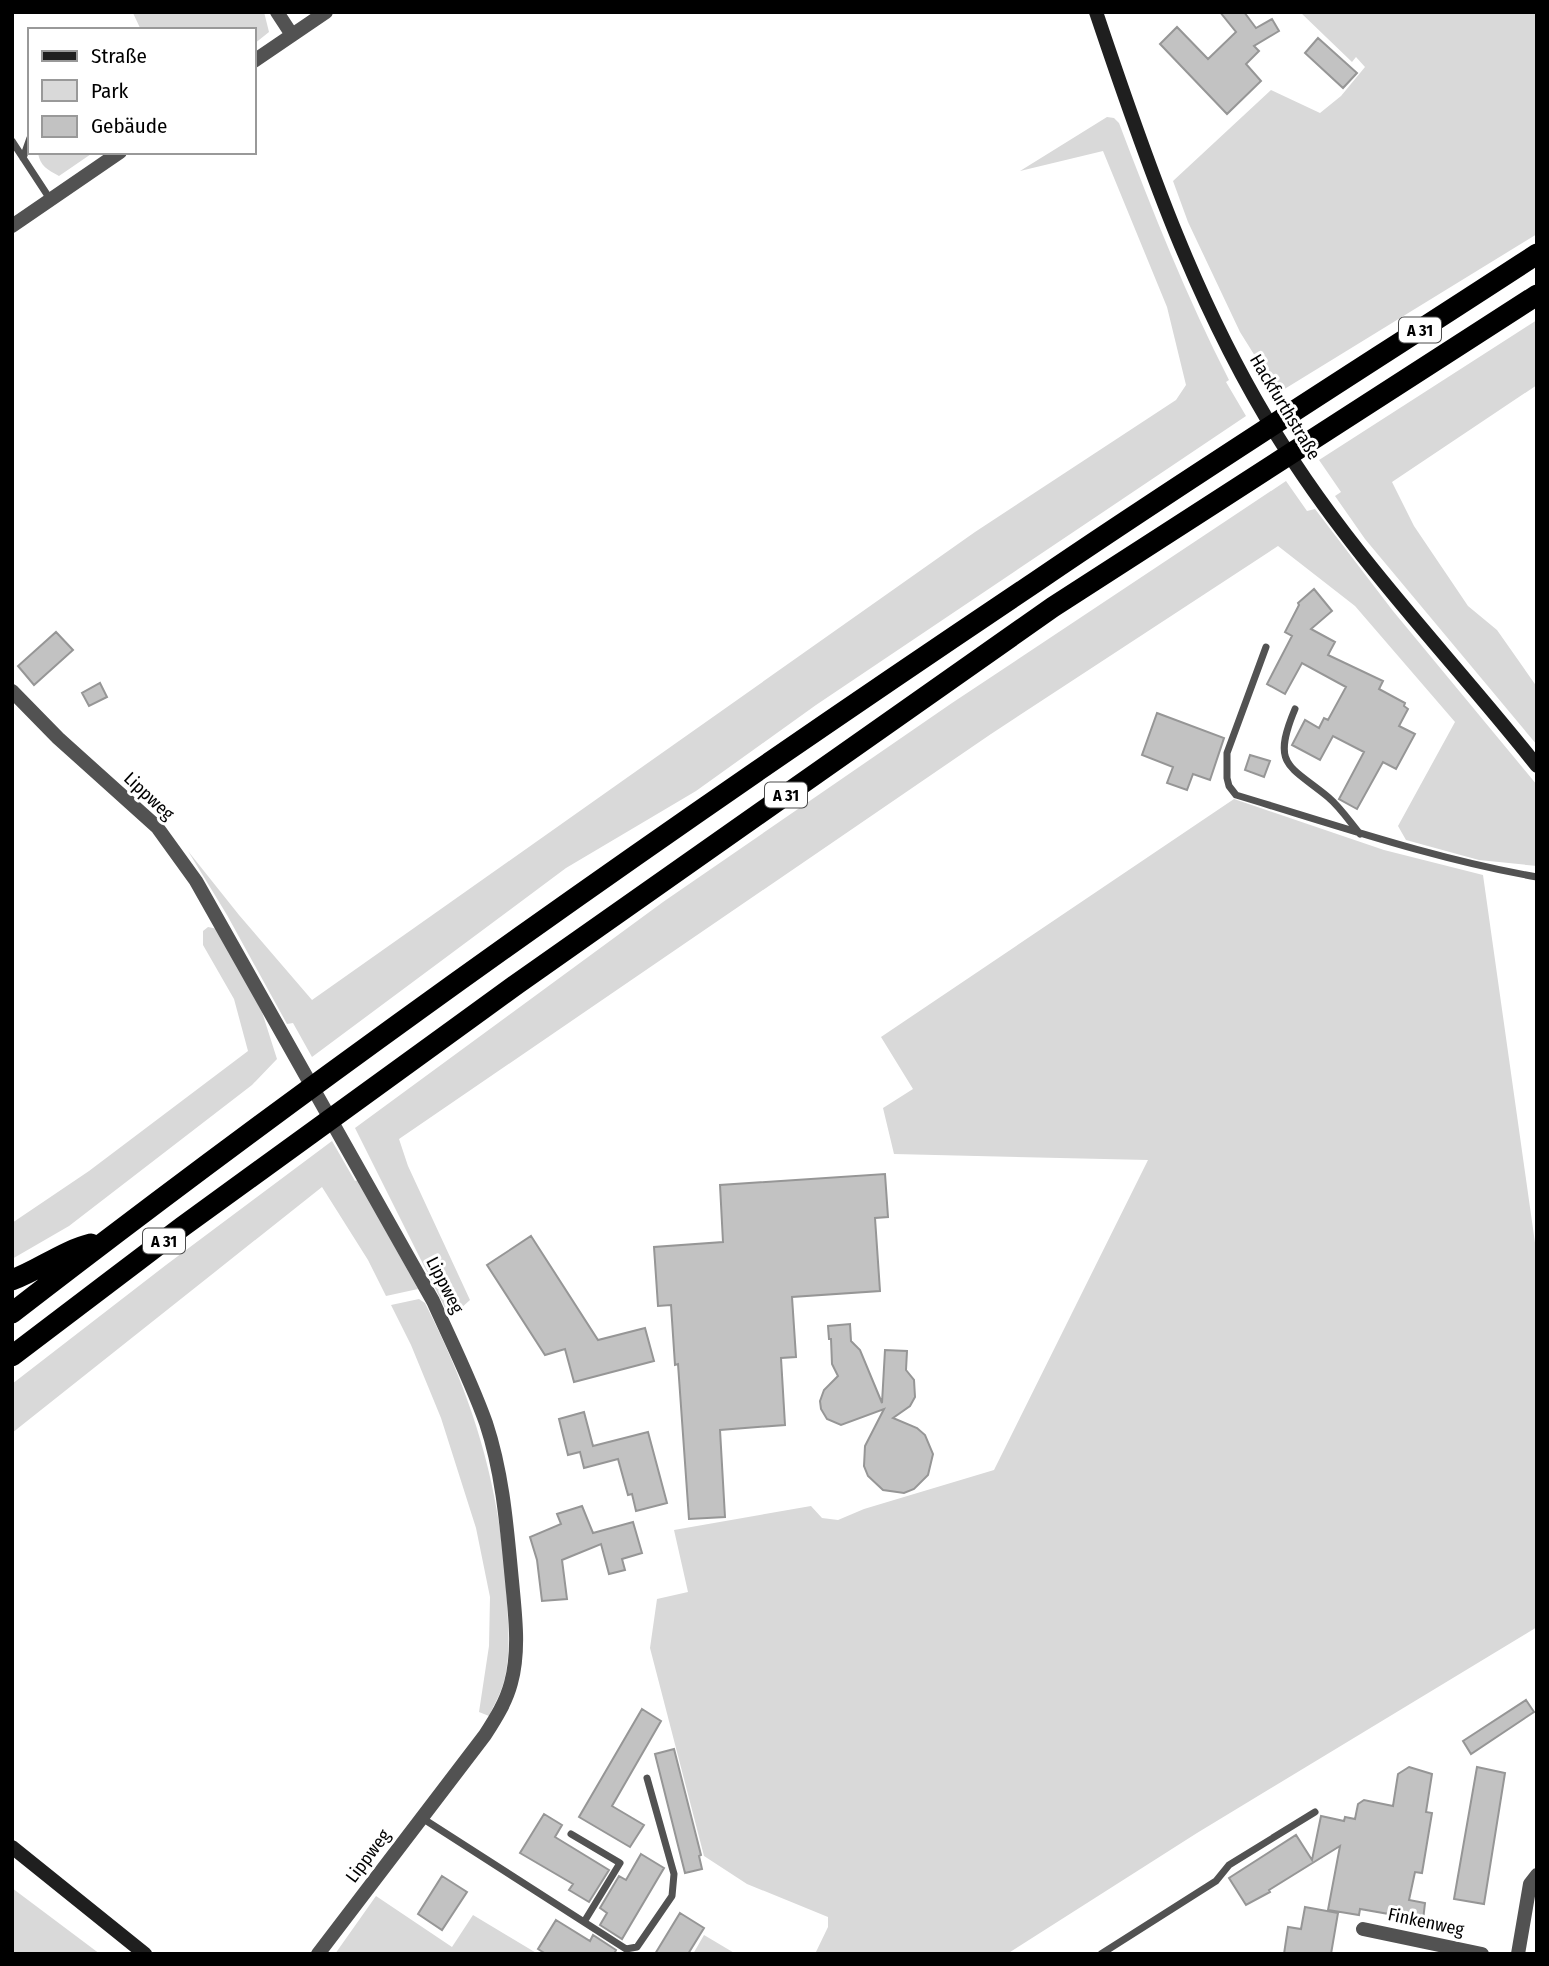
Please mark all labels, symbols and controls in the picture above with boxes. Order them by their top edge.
legend [28,28,256,154]
text: Straße [91,43,147,69]
text: Park [91,78,129,104]
text: Gebäude [91,113,167,139]
road number: A 31 [1399,318,1441,342]
street label: Hackfurthstraße [1245,350,1325,464]
street label: Lippweg [119,767,179,825]
road number: A 31 [765,782,807,808]
road number: A 31 [143,1228,185,1254]
street label: Lippweg [421,1253,469,1318]
street label: Lippweg [341,1825,395,1887]
street label: Finkenweg [1386,1903,1467,1941]

